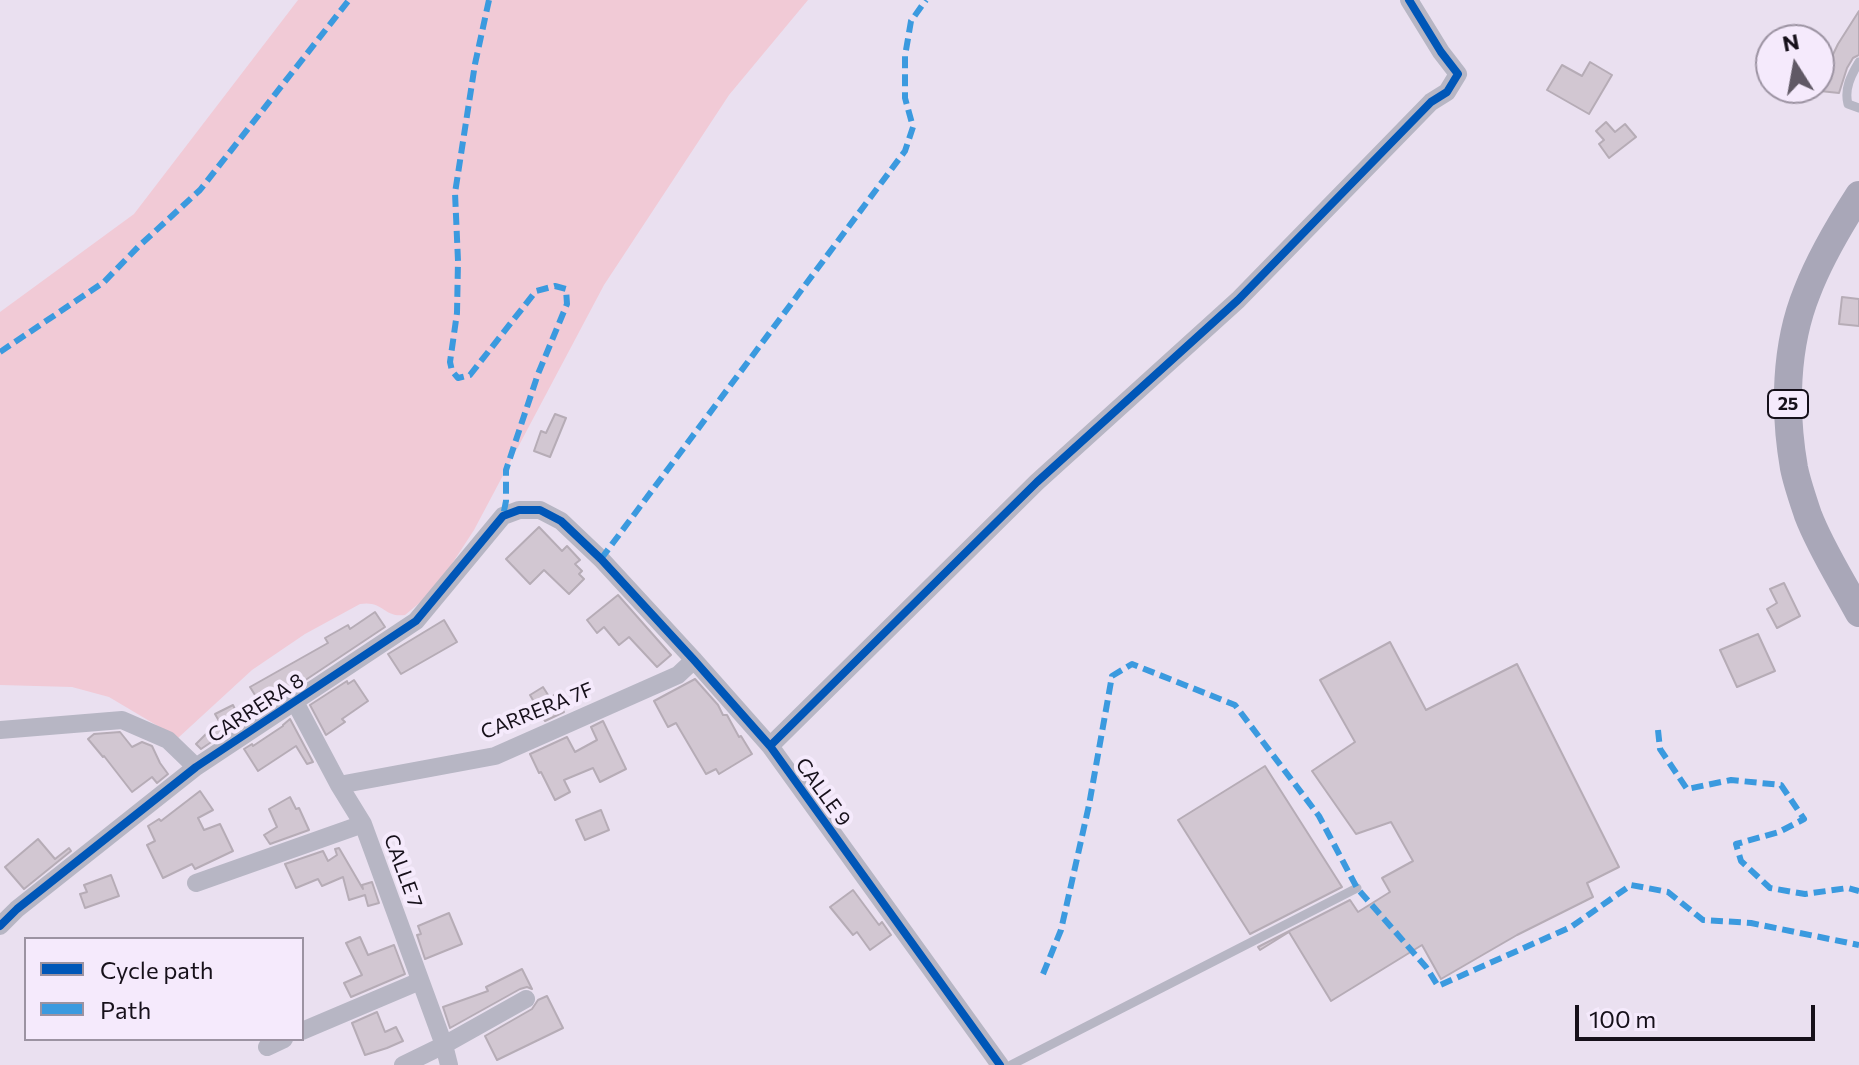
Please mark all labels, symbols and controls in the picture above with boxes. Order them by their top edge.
north arrow [1755,24,1835,104]
text: N [1780,27,1801,57]
road number: 25 [1768,390,1808,418]
street label: CARRERA 8 [204,668,308,748]
street label: CARRERA 7F [477,678,597,744]
street label: CALLE 9 [790,753,856,831]
street label: CALLE 7 [379,831,427,911]
legend [24,937,304,1041]
text: Cycle path [100,955,214,984]
scale bar [1579,989,1819,1039]
text: Path [100,995,151,1024]
text: 100 m [1589,1004,1656,1033]

